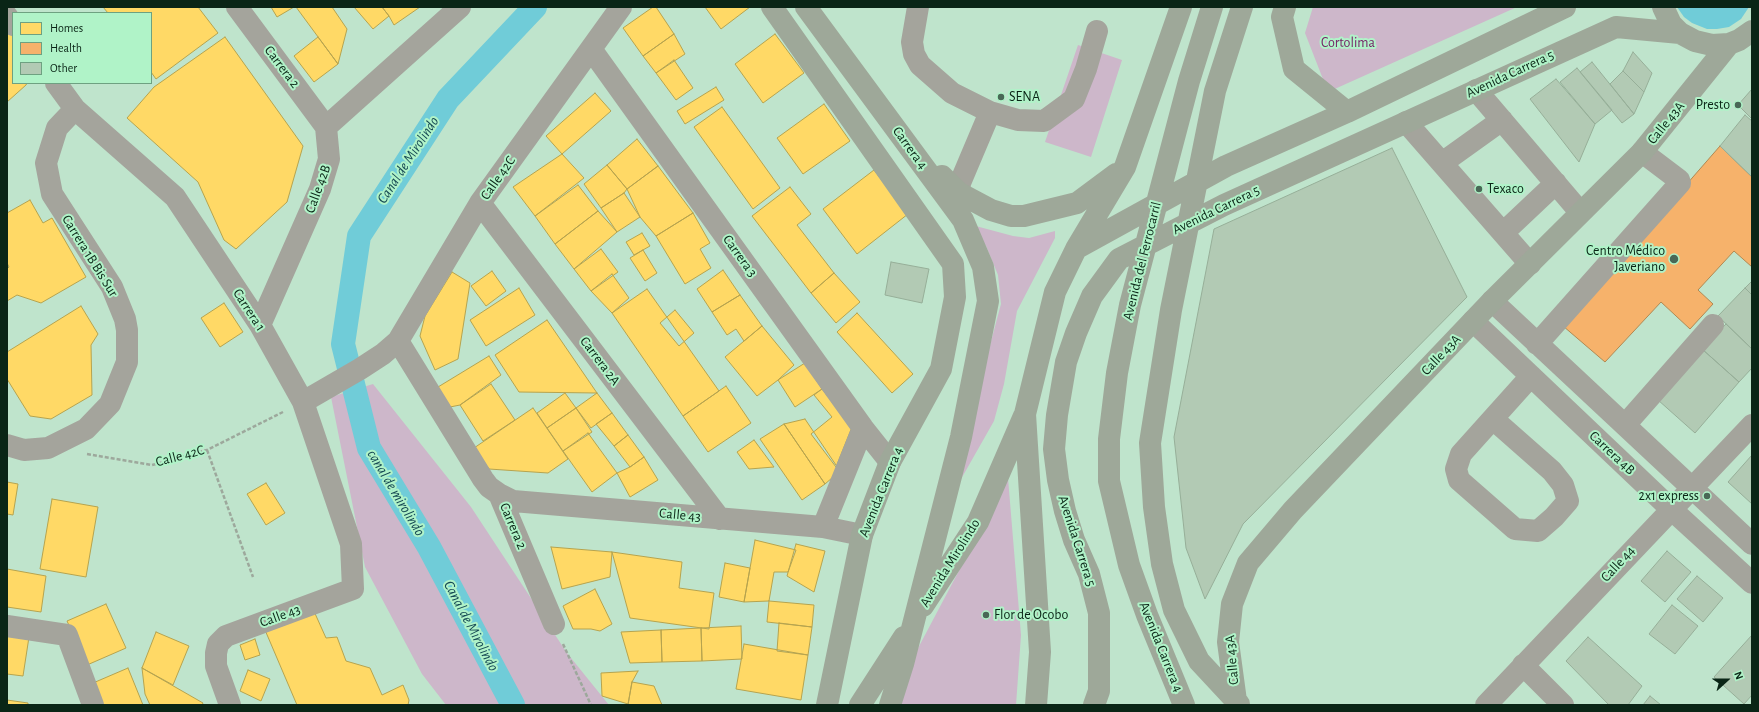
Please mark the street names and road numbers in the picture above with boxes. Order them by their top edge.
street label: Carrera 2 [261,43,303,91]
street label: Avenida Carrera 5 [1464,46,1556,102]
street label: Calle 43A [1644,98,1688,148]
street label: Carrera 4 [889,123,931,173]
street label: Calle 42C [477,153,519,203]
street label: Calle 42B [302,163,334,215]
street label: Avenida Carrera 5 [1170,182,1262,238]
street label: Avenida del Ferrocarril [1119,200,1165,322]
street label: Carrera 1B Bis Sur [58,212,122,300]
street label: Carrera 3 [719,232,761,280]
street label: Carrera 1 [229,286,269,334]
street label: Calle 43A [1418,331,1464,379]
street label: Carrera 2A [576,333,624,389]
street label: Carrera 4B [1586,428,1638,478]
street label: Calle 42C [154,441,206,471]
street label: Avenida Carrera 4 [855,445,907,539]
street label: Avenida Carrera 5 [1054,493,1100,589]
street label: Carrera 2 [496,500,530,552]
street label: Calle 43 [658,505,702,525]
street label: Avenida Mirolindo [916,516,984,610]
street label: Calle 44 [1597,543,1639,585]
street label: Avenida Carrera 4 [1135,600,1187,694]
street label: Calle 43 [257,601,303,631]
street label: Calle 43A [1221,634,1243,686]

